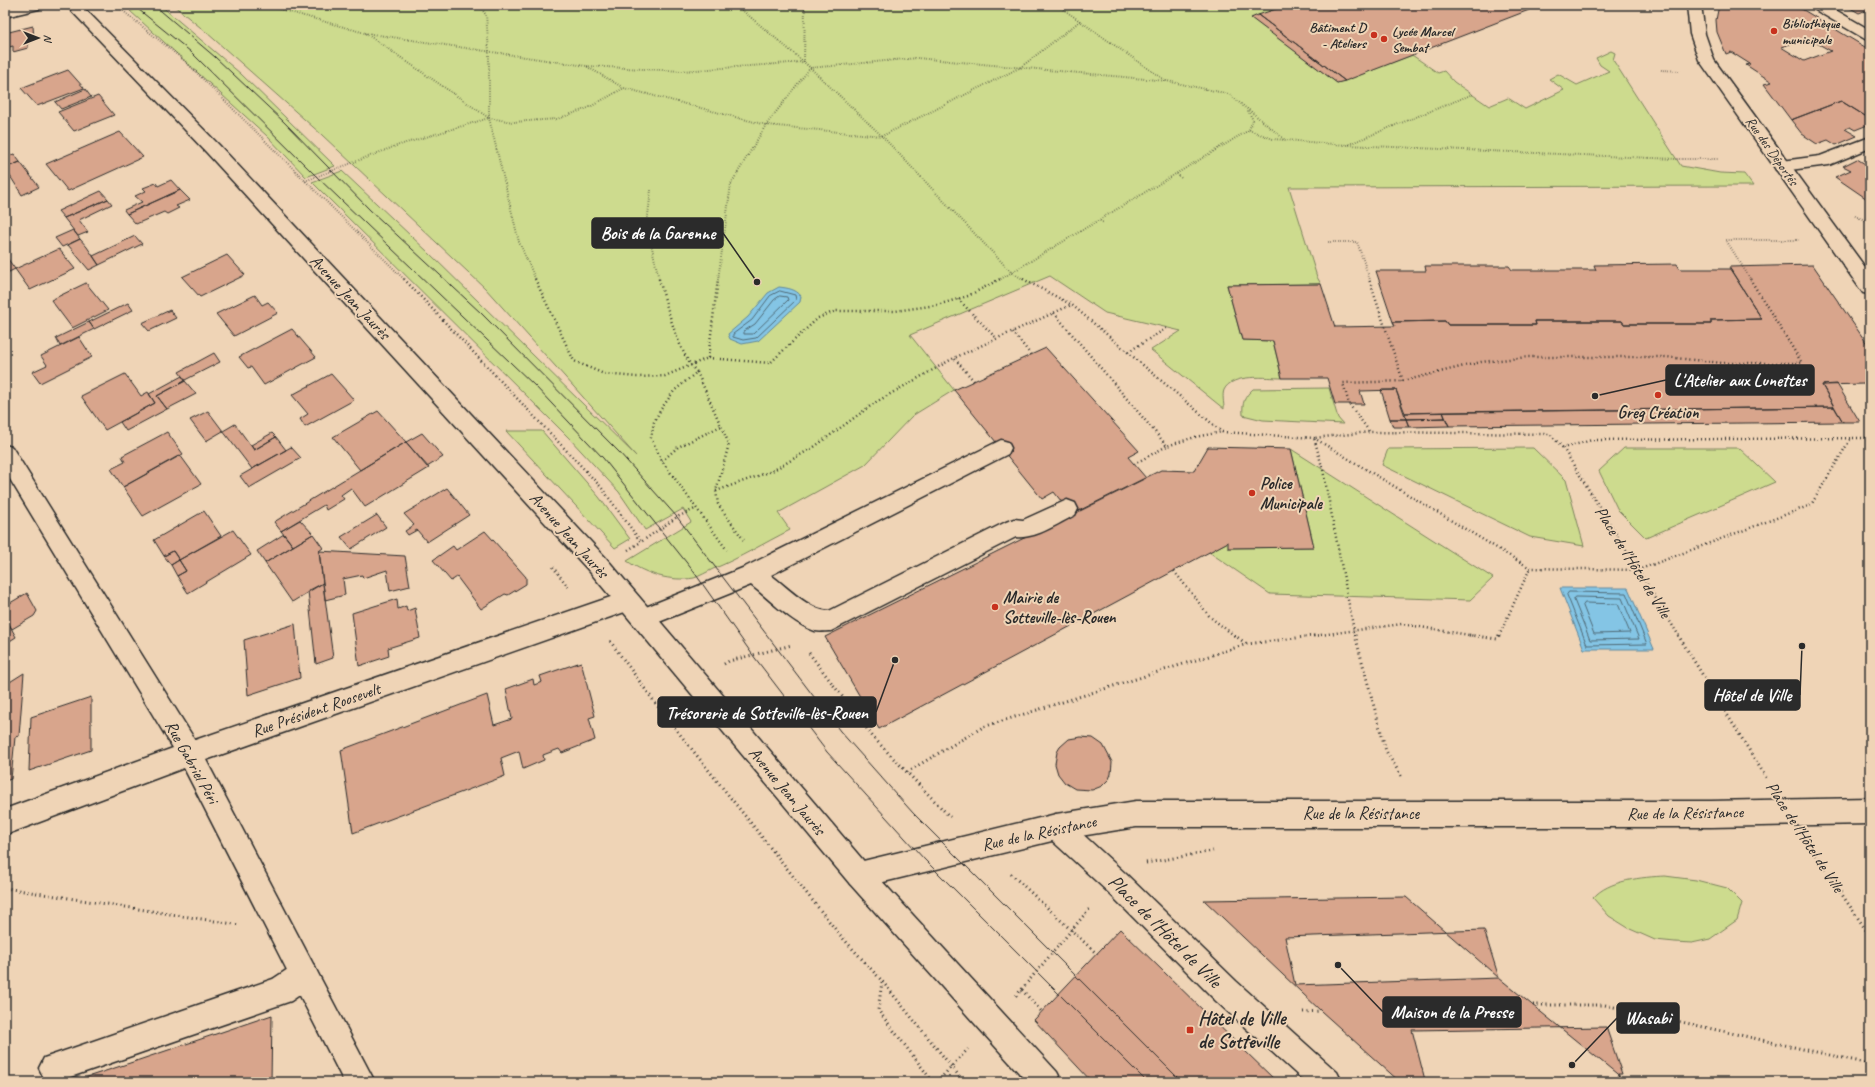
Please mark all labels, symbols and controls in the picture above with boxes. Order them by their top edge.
place label: Bibliothèque municipale [1782,15,1841,48]
north arrow [18,18,58,58]
place label: Bâtiment D - Ateliers [1309,19,1368,52]
place label: Lycée Marcel Sembat [1392,23,1456,56]
marker: Bibliothèque municipale [1769,26,1779,36]
marker: Bâtiment D - Ateliers [1369,30,1379,40]
marker: Lycée Marcel Sembat [1379,34,1389,44]
text: N [41,35,55,44]
street label: Rue des Déportés [1742,113,1803,190]
callout: Bois de la Garenne [592,218,723,248]
text: Bois de la Garenne [601,222,717,244]
street label: Avenue Jean Jaurès [305,250,396,345]
callout: L'Atelier aux Lunettes [1666,365,1814,395]
text: L'Atelier aux Lunettes [1674,369,1808,391]
marker: Greg Création [1653,390,1663,400]
place label: Greg Création [1618,402,1700,423]
place label: Police Municipale [1260,473,1323,514]
street label: Avenue Jean Jaurès [525,488,614,584]
marker: Police Municipale [1247,488,1257,498]
street label: Place de l'Hôtel de Ville [1590,502,1677,623]
place label: Mairie de Sotteville-lès-Rouen [1003,587,1117,628]
marker: Mairie de Sotteville-lès-Rouen [990,602,1000,612]
street label: Rue Président Roosevelt [249,677,385,742]
callout: Hôtel de Ville [1705,680,1800,710]
text: Hôtel de Ville [1713,684,1793,706]
callout: Trésorerie de Sotteville-lès-Rouen [658,697,876,727]
text: Trésorerie de Sotteville-lès-Rouen [666,702,869,724]
street label: Rue Gabriel Péri [161,717,224,809]
street label: Avenue Jean Jaurès [744,743,831,841]
street label: Place de l'Hôtel de Ville [1761,778,1849,898]
street label: Rue de la Résistance [1627,801,1745,825]
street label: Rue de la Résistance [1303,803,1421,824]
street label: Rue de la Résistance [980,810,1100,855]
street label: Place de l'Hôtel de Ville [1103,869,1228,994]
callout: Maison de la Presse [1383,997,1521,1027]
text: Maison de la Presse [1391,1001,1515,1023]
callout: Wasabi [1617,1003,1679,1033]
place label: Hôtel de Ville de Sotteville [1198,1006,1288,1054]
text: Wasabi [1625,1007,1674,1029]
marker: Hôtel de Ville de Sotteville [1185,1025,1195,1035]

